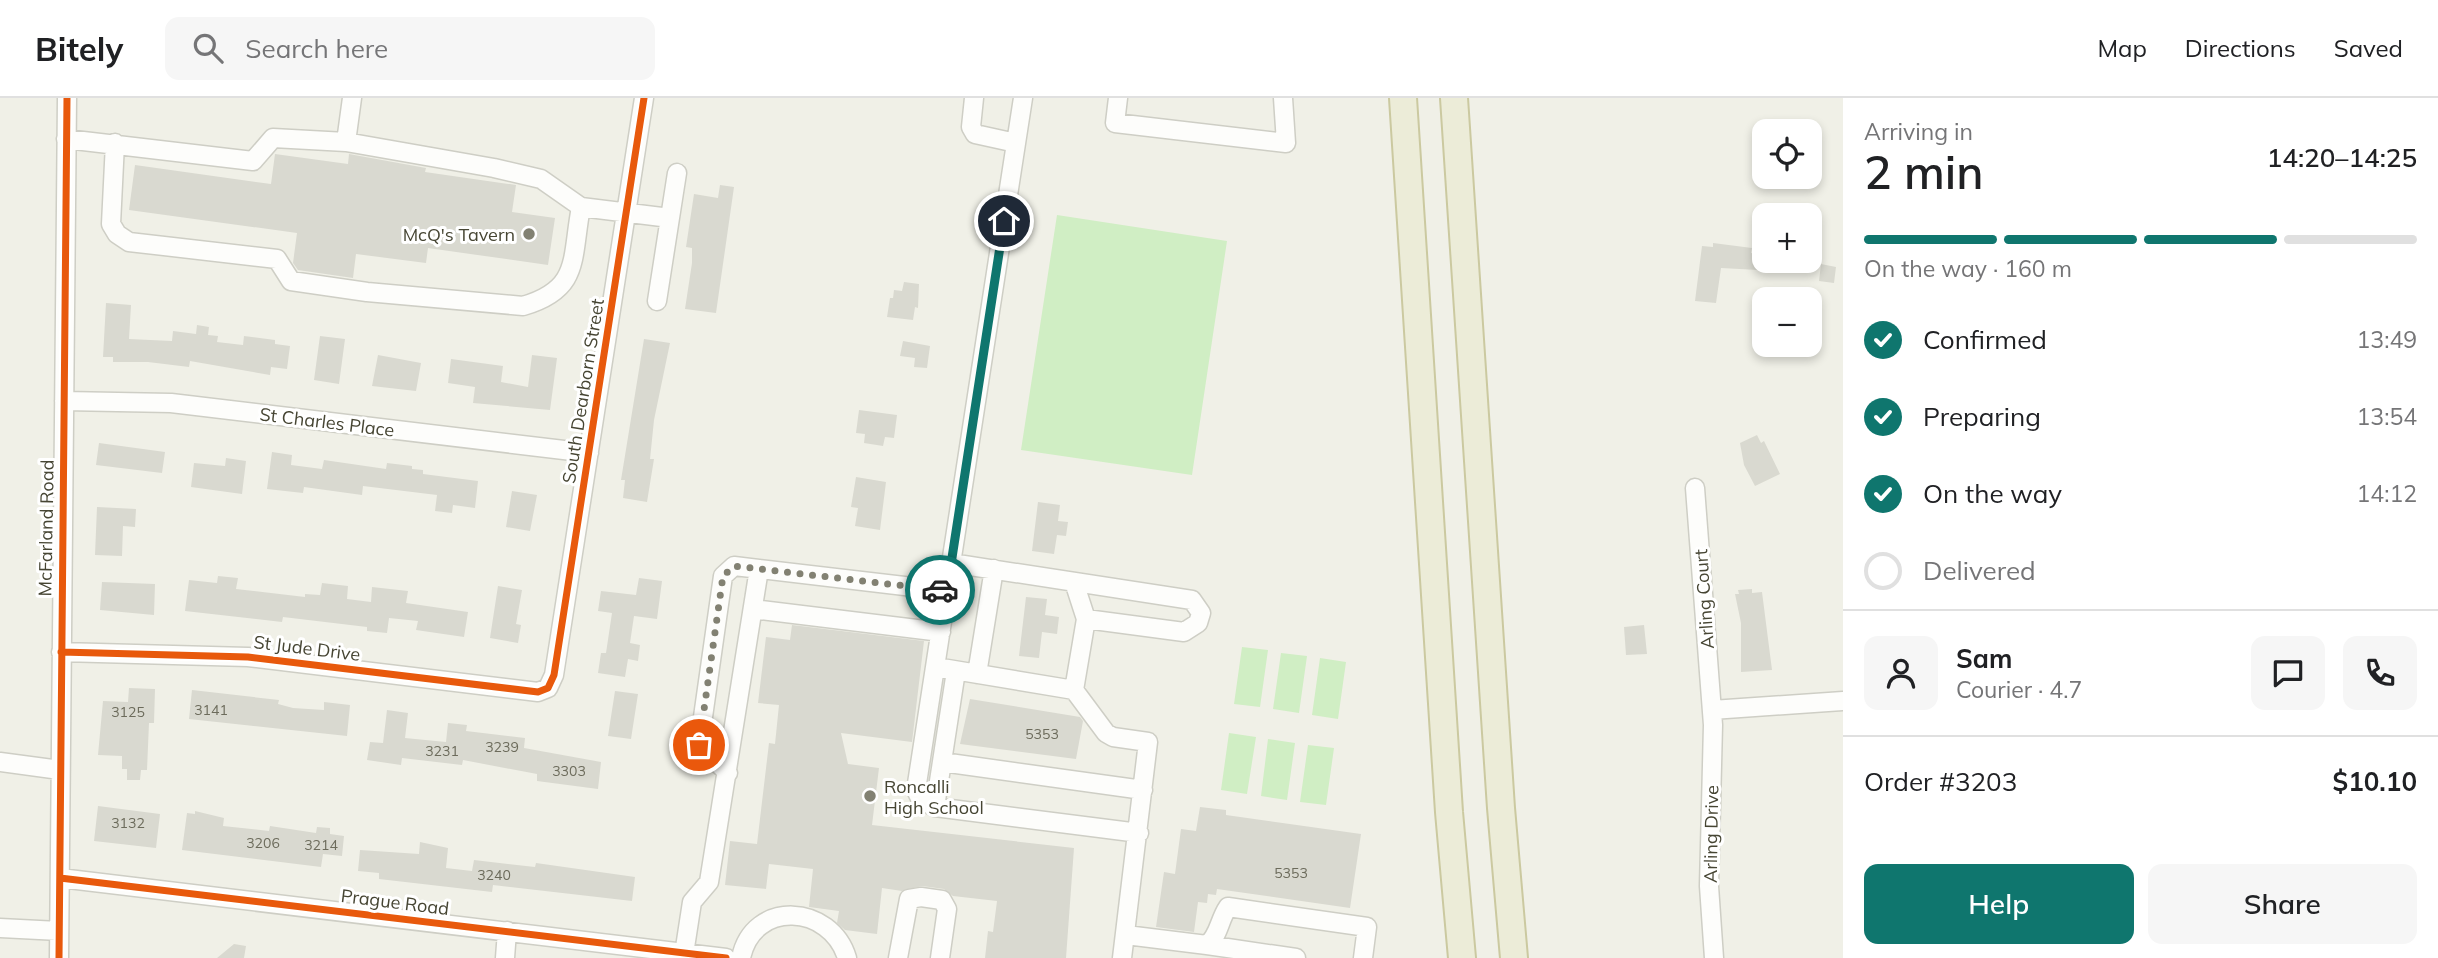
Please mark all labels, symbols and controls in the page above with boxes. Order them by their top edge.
search box [165,17,655,80]
text: Bitely [35,28,123,69]
icon: search [189,29,227,67]
text: Search here [245,32,388,65]
text: Map [2097,33,2147,63]
text: Directions [2185,33,2296,63]
text: Saved [2334,33,2403,63]
text: Arriving in [1864,117,1973,146]
map controls [1752,119,1822,357]
button: locate [1752,119,1822,189]
text: 14:20–14:25 [2267,141,2417,174]
text: 2 min [1864,143,1983,201]
pin [974,191,1034,251]
icon: home [985,202,1023,240]
button: + [1752,203,1822,273]
place label: McQ's Tavern [403,223,515,246]
marker: McQ's Tavern [521,226,537,242]
text: On the way · 160 m [1864,254,2072,283]
button: − [1752,287,1822,357]
street label: South Dearborn Street [557,297,609,485]
icon: check [1864,321,1902,359]
text: Confirmed [1923,323,2047,356]
text: 13:49 [2357,325,2417,354]
icon: check [1864,398,1902,436]
text: Preparing [1923,400,2041,433]
street label: St Charles Place [258,402,396,442]
text: 13:54 [2357,402,2417,431]
street label: McFarland Road [33,459,59,597]
icon: check [1864,475,1902,513]
text: On the way [1923,477,2062,510]
text: 14:12 [2357,479,2417,508]
street label: Arling Court [1689,548,1719,650]
text: Delivered [1923,554,2036,587]
courier [905,555,975,625]
icon: car [921,571,959,609]
street label: St Jude Drive [252,630,362,666]
button: person [1864,636,1938,710]
button: chat [2251,636,2325,710]
button: phone [2343,636,2417,710]
text: Sam [1956,642,2012,675]
text: Courier · 4.7 [1956,675,2082,704]
house number: 3141 [194,701,228,719]
house number: 3125 [111,703,145,721]
pin [669,715,729,775]
house number: 5353 [1025,725,1059,743]
icon: bag [680,726,718,764]
house number: 3239 [485,738,519,756]
house number: 3231 [425,742,459,760]
house number: 3303 [552,762,586,780]
text: Order #3203 [1864,765,2017,798]
text: $10.10 [2333,765,2417,798]
place label: Roncalli High School [884,775,984,819]
street label: Arling Drive [1699,785,1723,883]
marker: Roncalli High School [862,788,878,804]
house number: 3132 [111,814,145,832]
house number: 3206 [246,834,280,852]
house number: 3214 [304,836,338,854]
house number: 5353 [1274,864,1308,882]
button: Help [1864,864,2134,944]
button: Share [2148,864,2417,944]
house number: 3240 [477,866,511,884]
street label: Prague Road [340,884,450,920]

